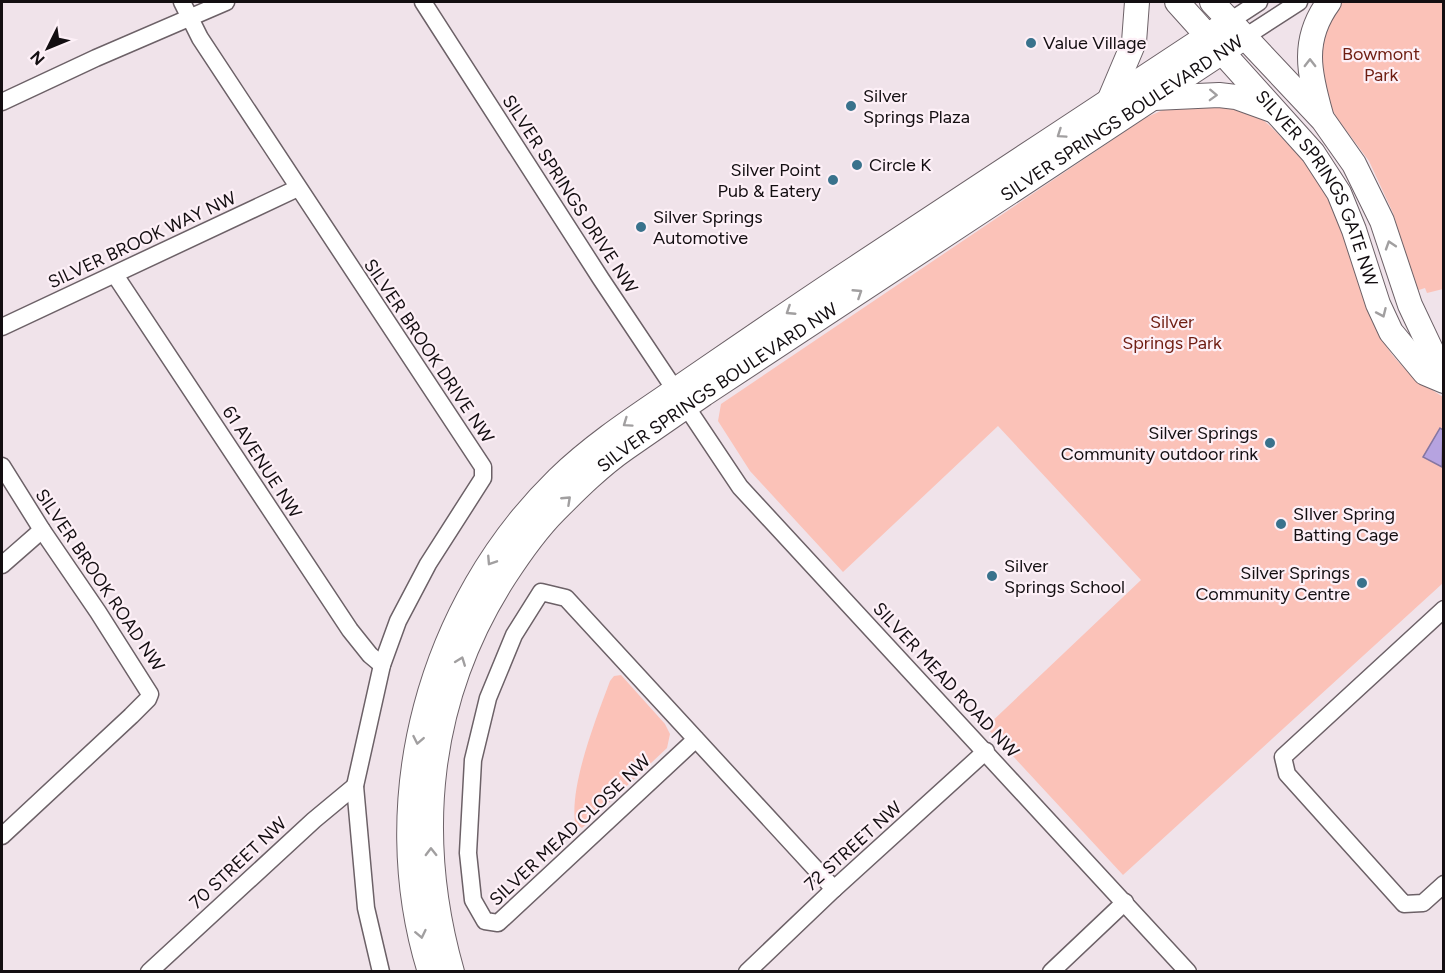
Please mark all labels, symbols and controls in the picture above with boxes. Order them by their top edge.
north arrow [18,18,78,78]
street label: SILVER SPRINGS BOULEVARD NW [996,30,1248,206]
place label: Value Village [1043,32,1147,54]
marker: Value Village [1024,36,1038,50]
park label: Bowmont Park [1342,43,1420,86]
text: N [26,47,49,69]
one-way arrow [1304,59,1316,68]
place label: Silver Springs Plaza [863,85,970,128]
street label: SILVER SPRINGS GATE NW [1251,86,1383,290]
one-way arrow [1208,89,1217,101]
street label: SILVER SPRINGS DRIVE NW [498,91,643,298]
marker: Silver Springs Plaza [844,99,858,113]
one-way arrow [1056,126,1067,137]
place label: Circle K [869,154,931,176]
marker: Circle K [850,158,864,172]
place label: Silver Point Pub & Eatery [718,159,822,202]
marker: Silver Point Pub & Eatery [826,173,840,187]
street label: SILVER BROOK WAY NW [44,186,240,293]
place label: Silver Springs Automotive [653,206,763,249]
marker: Silver Springs Automotive [634,220,648,234]
one-way arrow [1385,240,1397,251]
street label: SILVER BROOK DRIVE NW [359,255,499,448]
one-way arrow [851,289,862,300]
street label: SILVER SPRINGS BOULEVARD NW [593,298,842,477]
one-way arrow [786,304,796,316]
one-way arrow [1374,306,1386,317]
park label: Silver Springs Park [1122,311,1222,354]
street label: 61 AVENUE NW [217,402,307,523]
one-way arrow [622,416,633,427]
place label: Silver Springs Community outdoor rink [1061,422,1258,465]
marker: Silver Springs Community outdoor rink [1263,436,1277,450]
street label: SILVER BROOK ROAD NW [31,485,170,676]
one-way arrow [560,496,571,507]
place label: SIlver Spring Batting Cage [1293,503,1399,546]
marker: SIlver Spring Batting Cage [1274,517,1288,531]
one-way arrow [487,554,498,565]
place label: Silver Springs School [1004,555,1125,598]
place label: Silver Springs Community Centre [1195,562,1350,605]
marker: Silver Springs School [985,569,999,583]
marker: Silver Springs Community Centre [1355,576,1369,590]
street label: SILVER MEAD ROAD NW [868,598,1024,763]
one-way arrow [454,656,466,667]
one-way arrow [412,735,425,745]
street label: SILVER MEAD CLOSE NW [485,749,656,910]
street label: 72 STREET NW [800,796,907,895]
street label: 70 STREET NW [185,812,292,914]
one-way arrow [425,848,437,857]
one-way arrow [413,929,426,939]

